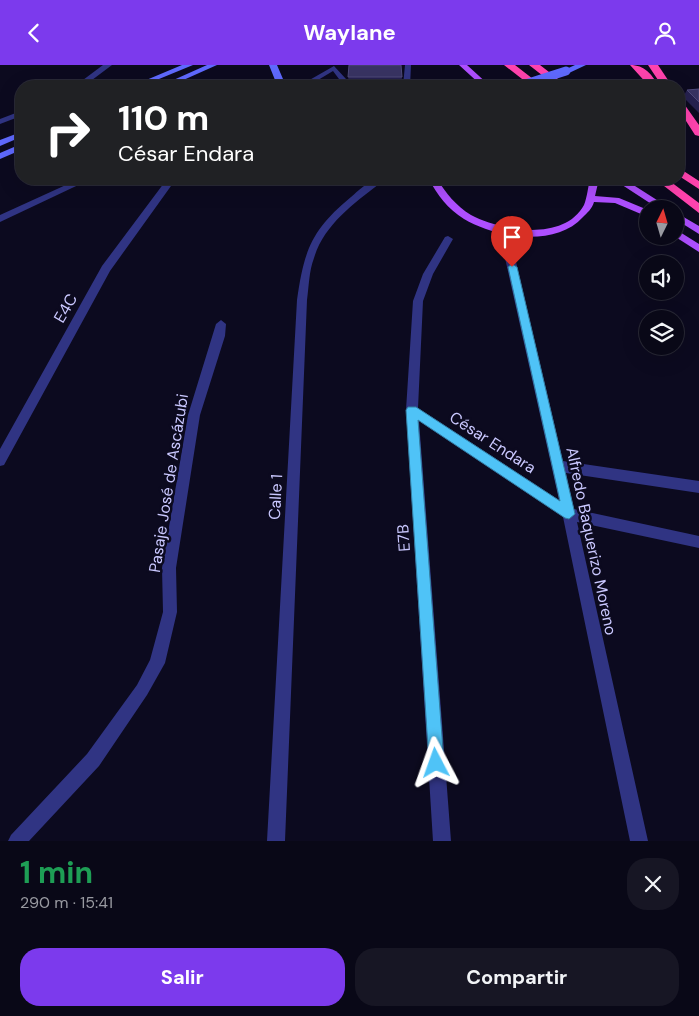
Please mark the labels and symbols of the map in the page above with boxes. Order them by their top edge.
north arrow [639,200,684,245]
pin [491,216,533,267]
street label: E4C [49,290,82,327]
street label: Pasaje José de Ascázubi [144,392,193,574]
street label: César Endara [445,407,540,478]
street label: Alfredo Baquerizo Moreno [561,445,622,637]
street label: Calle 1 [264,474,287,520]
street label: E7B [392,524,415,552]
position arrow [409,736,461,788]

